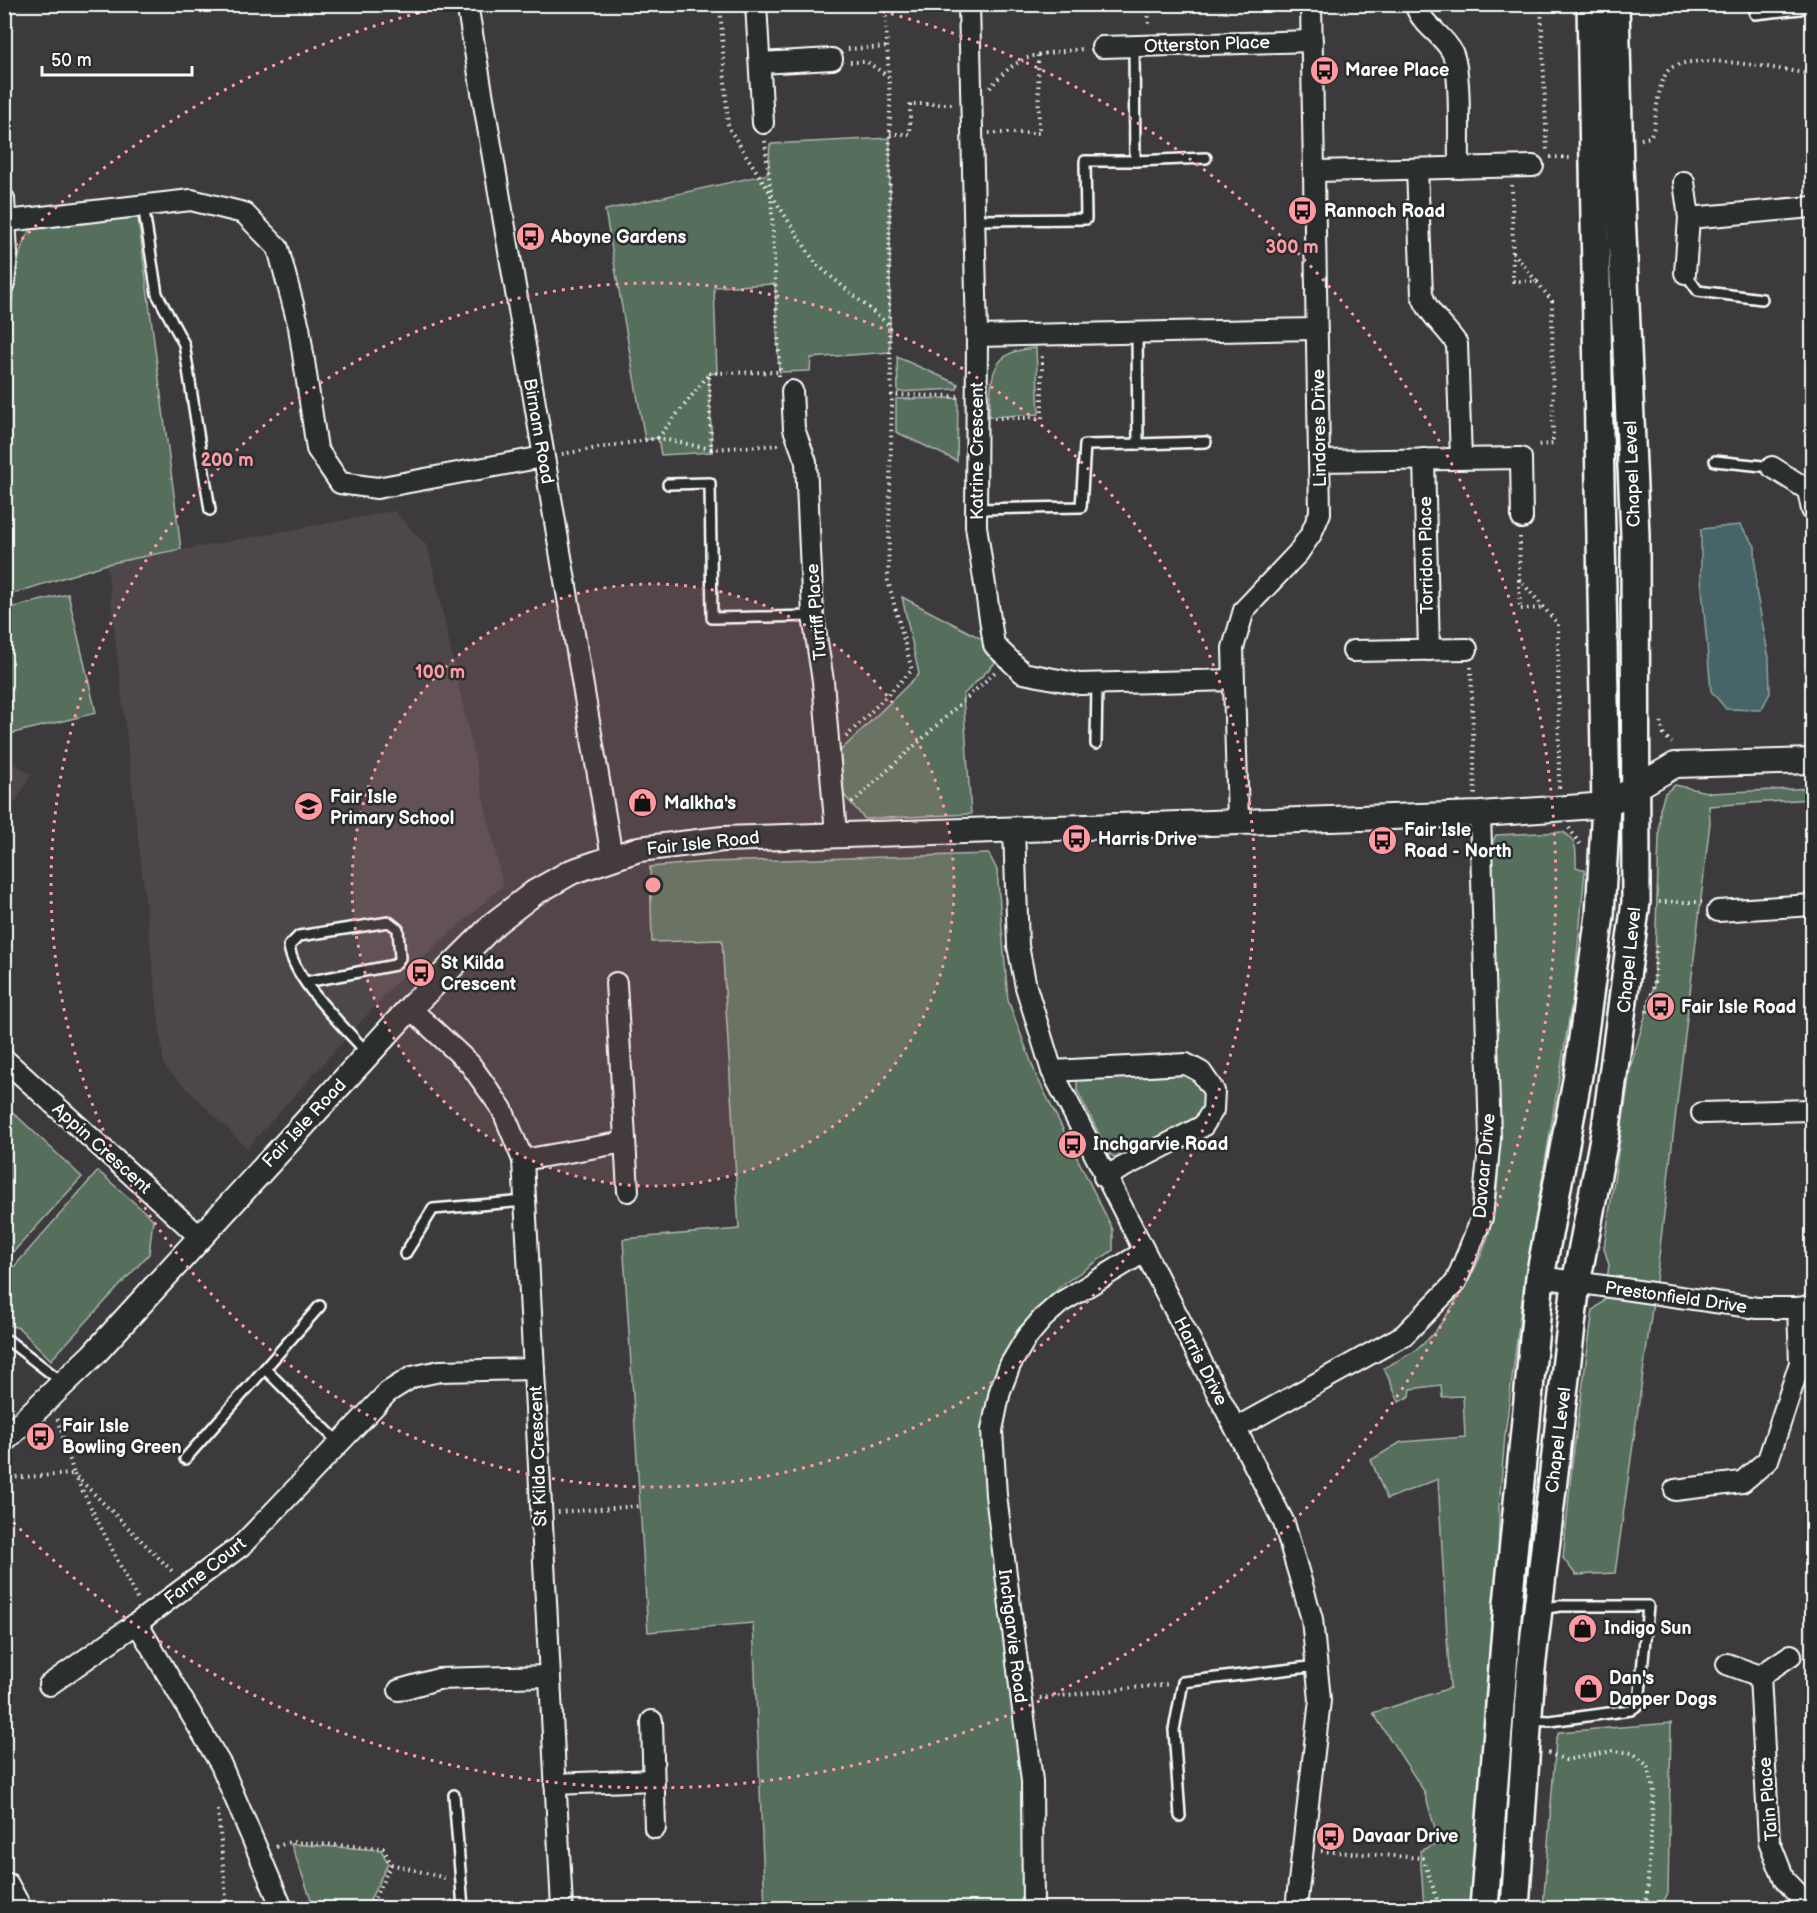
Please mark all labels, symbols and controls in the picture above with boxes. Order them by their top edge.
street label: Otterston Place [1144,32,1271,57]
scale bar [42,39,192,77]
text: 50 m [51,50,92,71]
bus stop icon: Maree Place [1308,54,1340,86]
place label: Maree Place [1345,60,1449,81]
bus stop icon: Rannoch Road [1287,195,1319,227]
place label: Rannoch Road [1324,201,1445,222]
bus stop icon: Aboyne Gardens [514,221,546,253]
place label: Aboyne Gardens [550,227,687,248]
text: 300 m [1265,237,1319,258]
street label: Lindores Drive [1308,368,1331,487]
street label: Birnam Road [519,377,558,485]
street label: Katrine Crescent [967,382,988,520]
street label: Chapel Level [1620,420,1645,528]
text: 200 m [200,450,254,471]
street label: Torridon Place [1415,496,1438,614]
street label: Turriff Place [802,562,831,661]
text: 100 m [415,662,465,683]
place label: Fair Isle Primary School [330,787,454,829]
shop icon: Malkha's [627,787,659,819]
school or university icon: Fair Isle Primary School [293,791,325,823]
place label: Malkha's [664,793,736,814]
place label: Fair Isle Road - North [1404,820,1512,862]
bus stop icon: Harris Drive [1061,823,1093,855]
bus stop icon: Fair Isle Road - North [1367,824,1399,856]
street label: Fair Isle Road [646,827,761,860]
place label: Harris Drive [1098,829,1197,850]
centre of rings [643,875,663,895]
street label: Chapel Level [1613,906,1646,1014]
place label: St Kilda Crescent [441,953,516,995]
bus stop icon: St Kilda Crescent [404,957,436,989]
bus stop icon: Fair Isle Road [1644,991,1676,1023]
place label: Fair Isle Road [1681,997,1796,1018]
street label: Fair Isle Road [258,1075,351,1172]
street label: Appin Crescent [48,1099,156,1198]
street label: Davaar Drive [1469,1112,1500,1220]
bus stop icon: Inchgarvie Road [1056,1128,1088,1160]
place label: Inchgarvie Road [1093,1134,1228,1155]
street label: Prestonfield Drive [1604,1277,1749,1318]
street label: Harris Drive [1169,1313,1232,1409]
street label: St Kilda Crescent [526,1385,551,1527]
street label: Chapel Level [1542,1386,1575,1494]
place label: Fair Isle Bowling Green [62,1416,182,1458]
bus stop icon: Fair Isle Bowling Green [25,1420,57,1452]
street label: Farne Court [160,1533,251,1610]
street label: Inchgarvie Road [994,1568,1031,1704]
shop icon: Indigo Sun [1567,1612,1599,1644]
place label: Indigo Sun [1604,1618,1692,1639]
place label: Dan's Dapper Dogs [1609,1668,1717,1710]
shop icon: Dan's Dapper Dogs [1572,1672,1604,1704]
street label: Tain Place [1754,1756,1783,1842]
bus stop icon: Davaar Drive [1315,1820,1347,1852]
place label: Davaar Drive [1352,1826,1458,1847]

